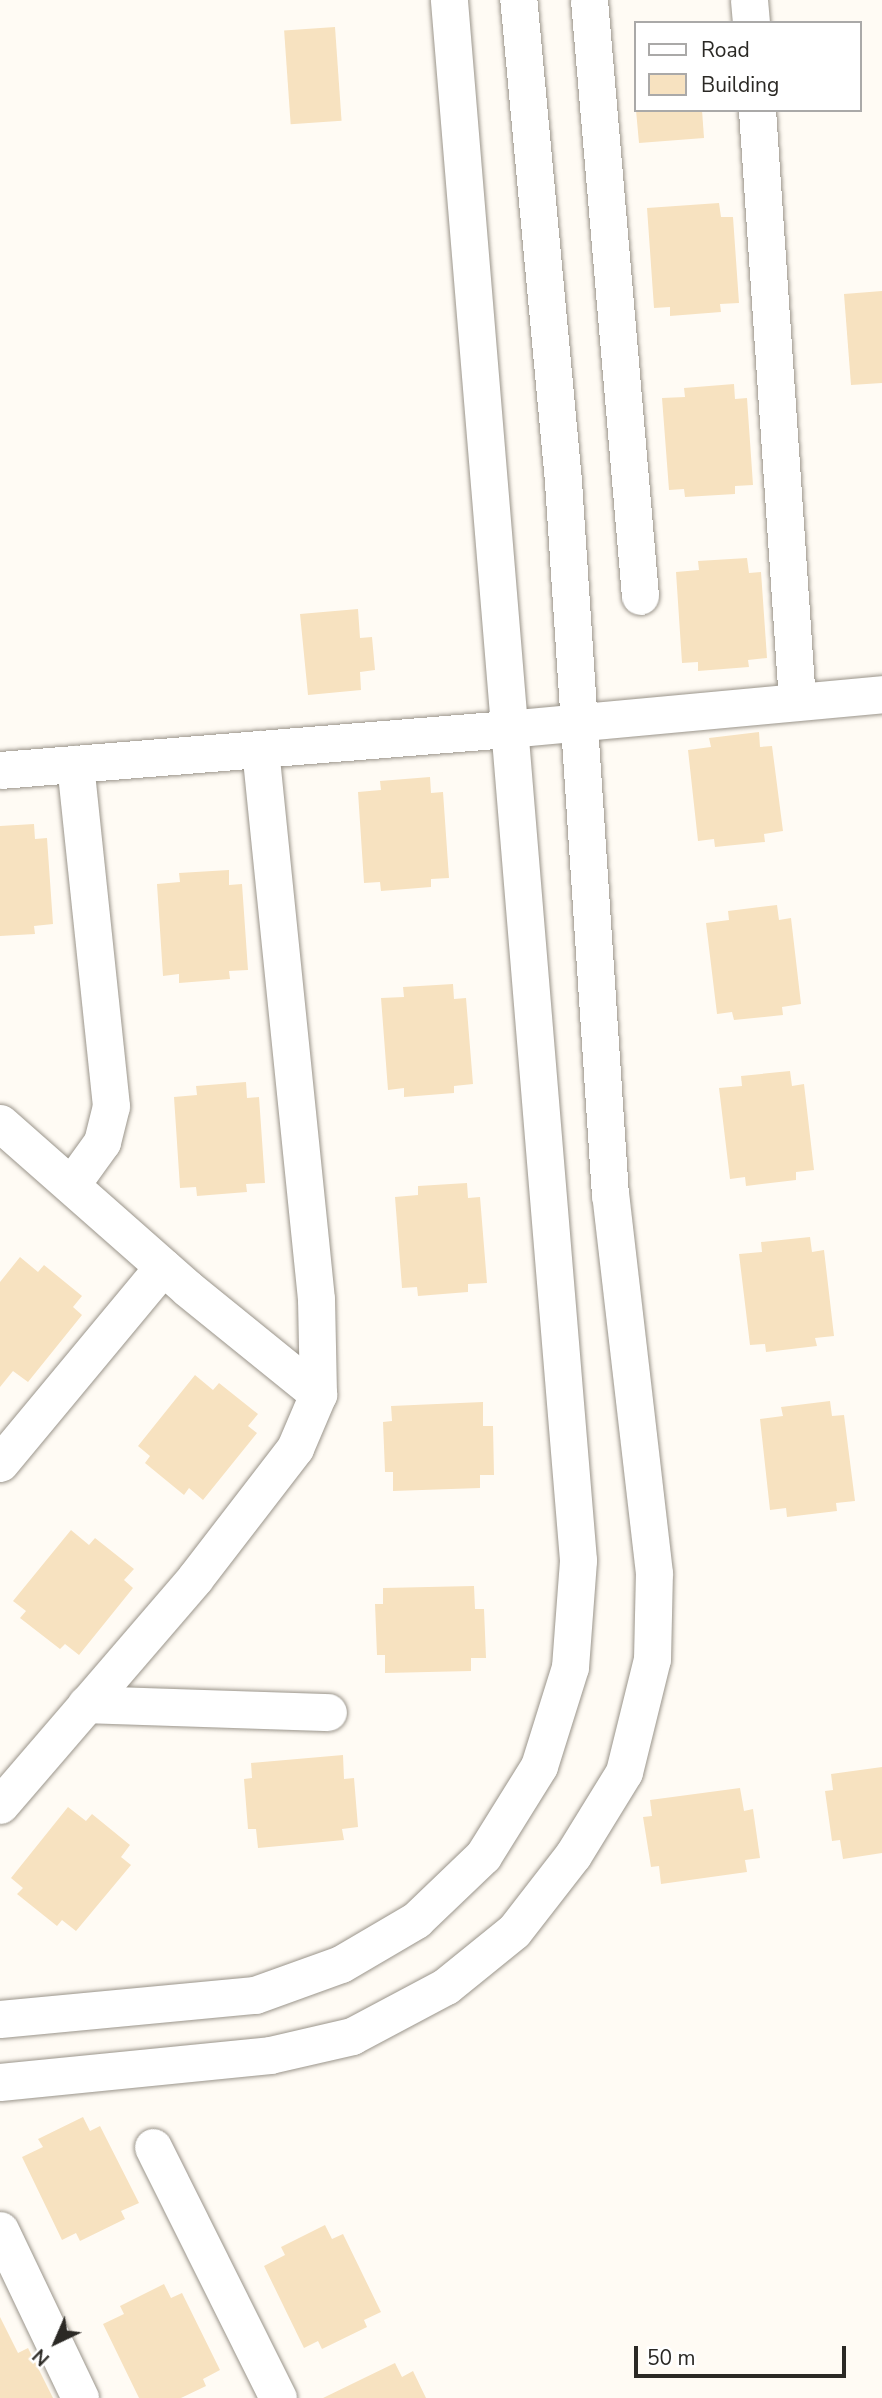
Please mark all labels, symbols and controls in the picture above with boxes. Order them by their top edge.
legend [634,21,861,112]
text: Road [701,36,750,64]
text: Building [701,71,779,99]
north arrow [21,2307,91,2377]
scale bar [637,2332,849,2376]
text: N [27,2343,56,2371]
text: 50 m [647,2344,696,2372]

